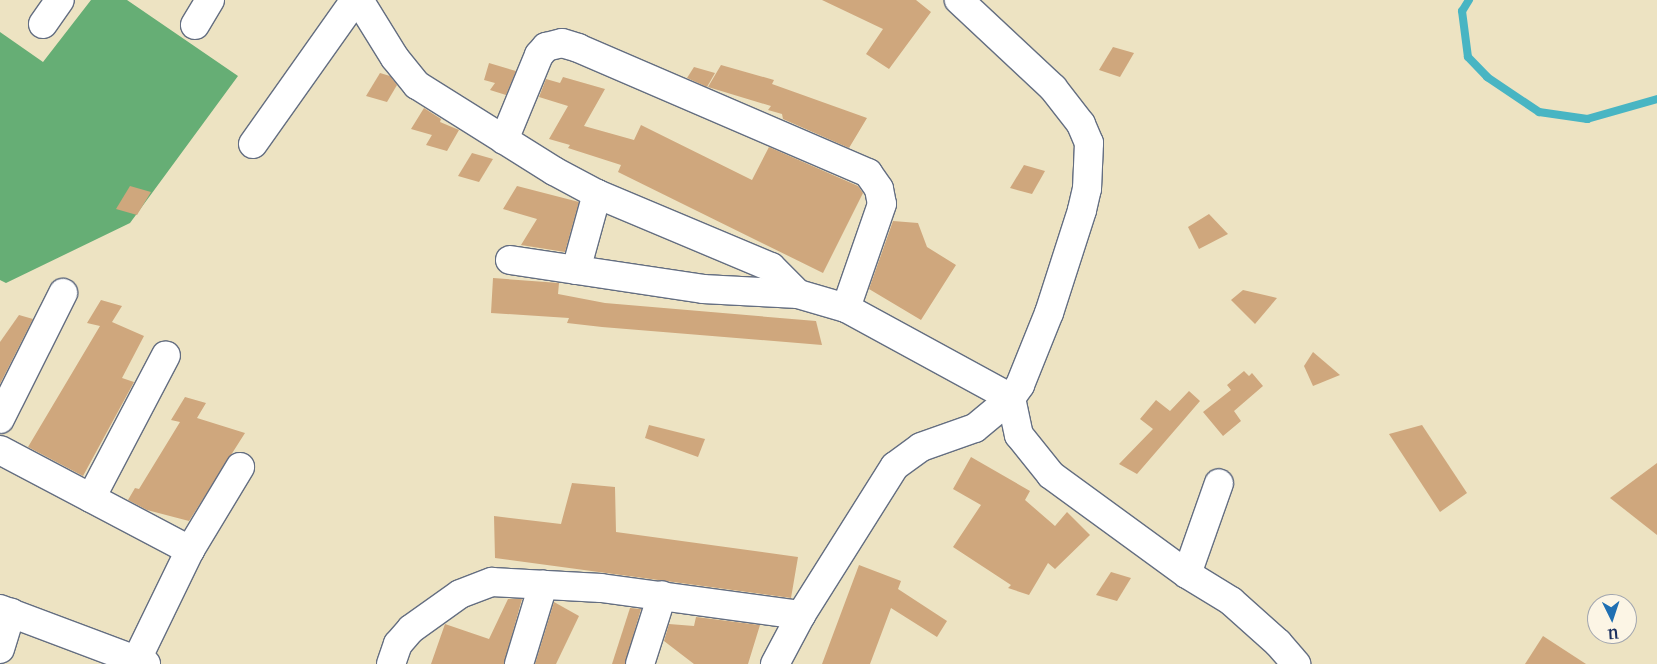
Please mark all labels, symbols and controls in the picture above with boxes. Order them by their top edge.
north arrow [1587,594,1637,644]
text: U [1607,625,1619,642]

